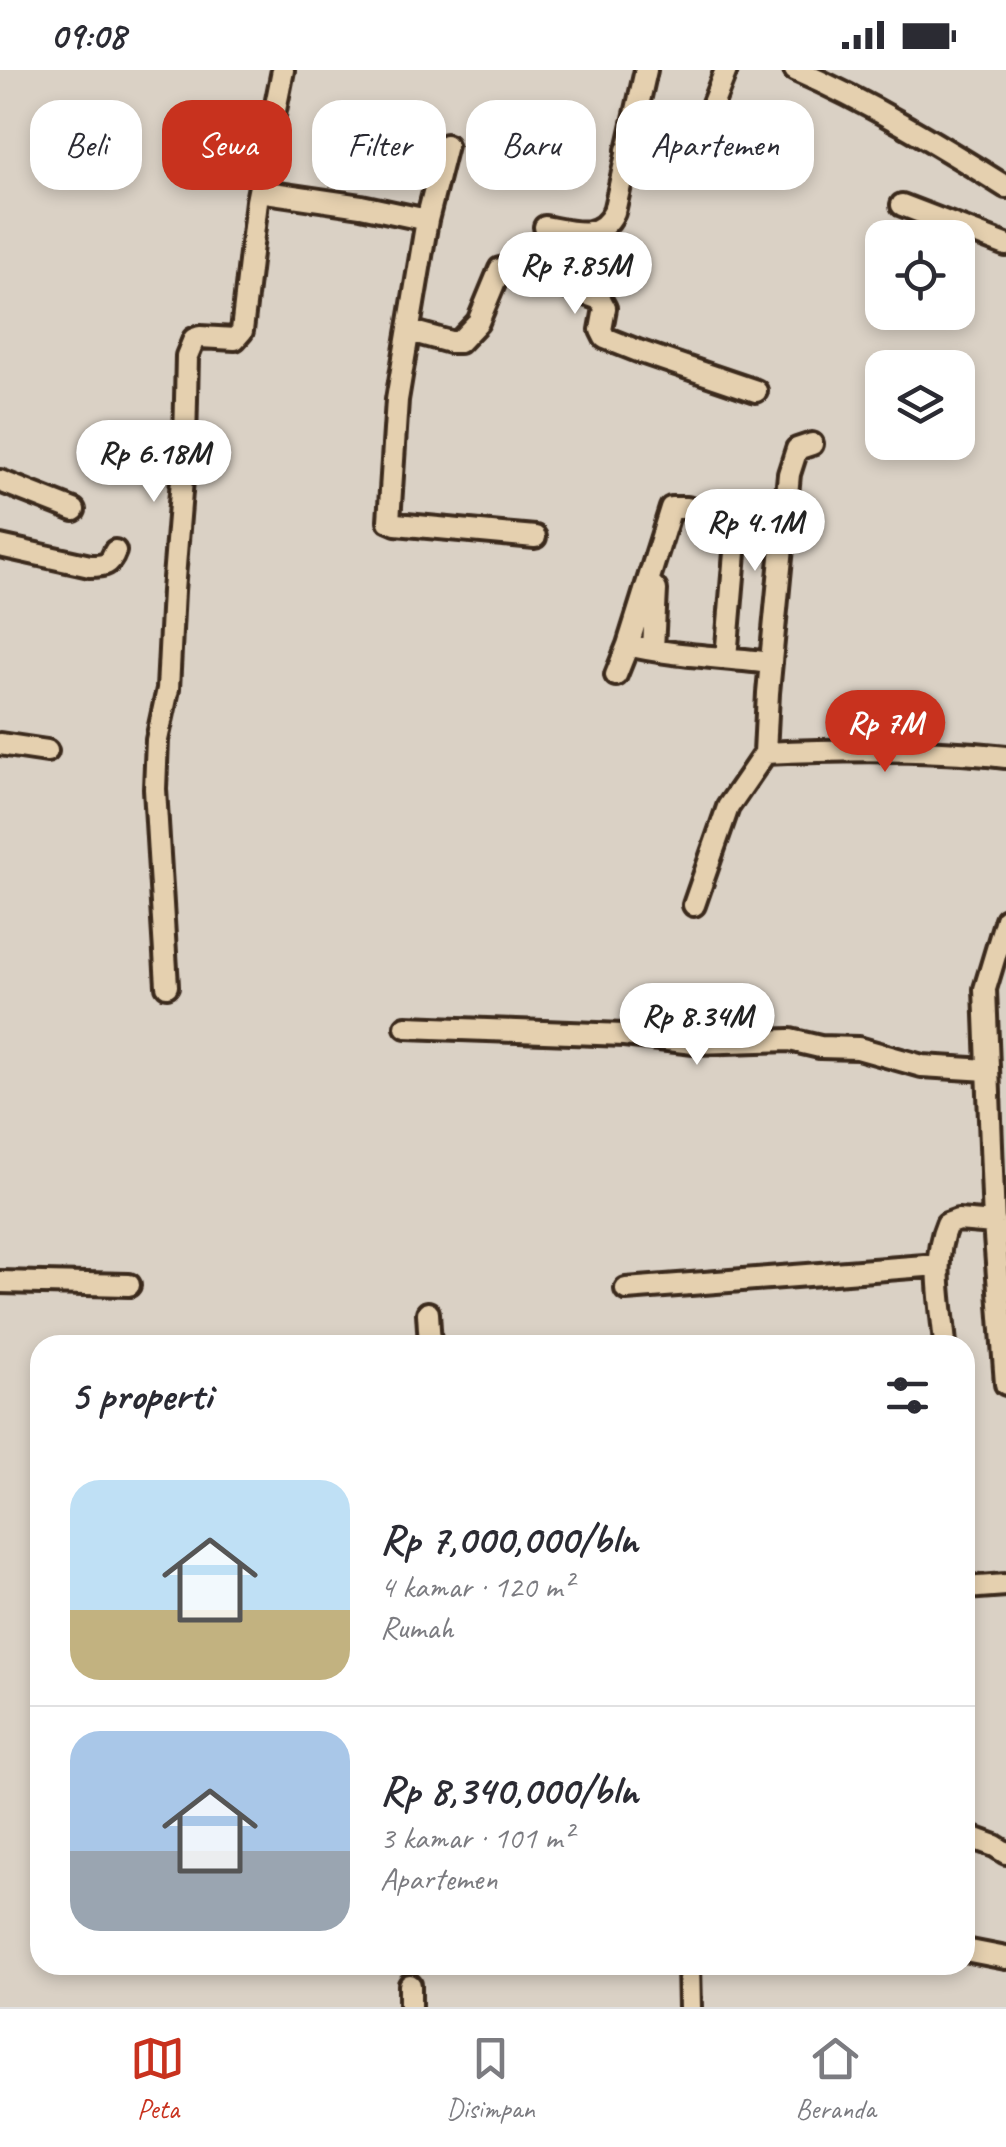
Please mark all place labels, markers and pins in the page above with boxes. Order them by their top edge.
pin: Rp 7.85M [472,232,678,317]
pin: Rp 6.18M [51,420,257,505]
pin: Rp 4.1M [663,489,847,574]
pin: Rp 7M [815,690,955,775]
pin: Rp 8.34M [594,983,800,1068]

